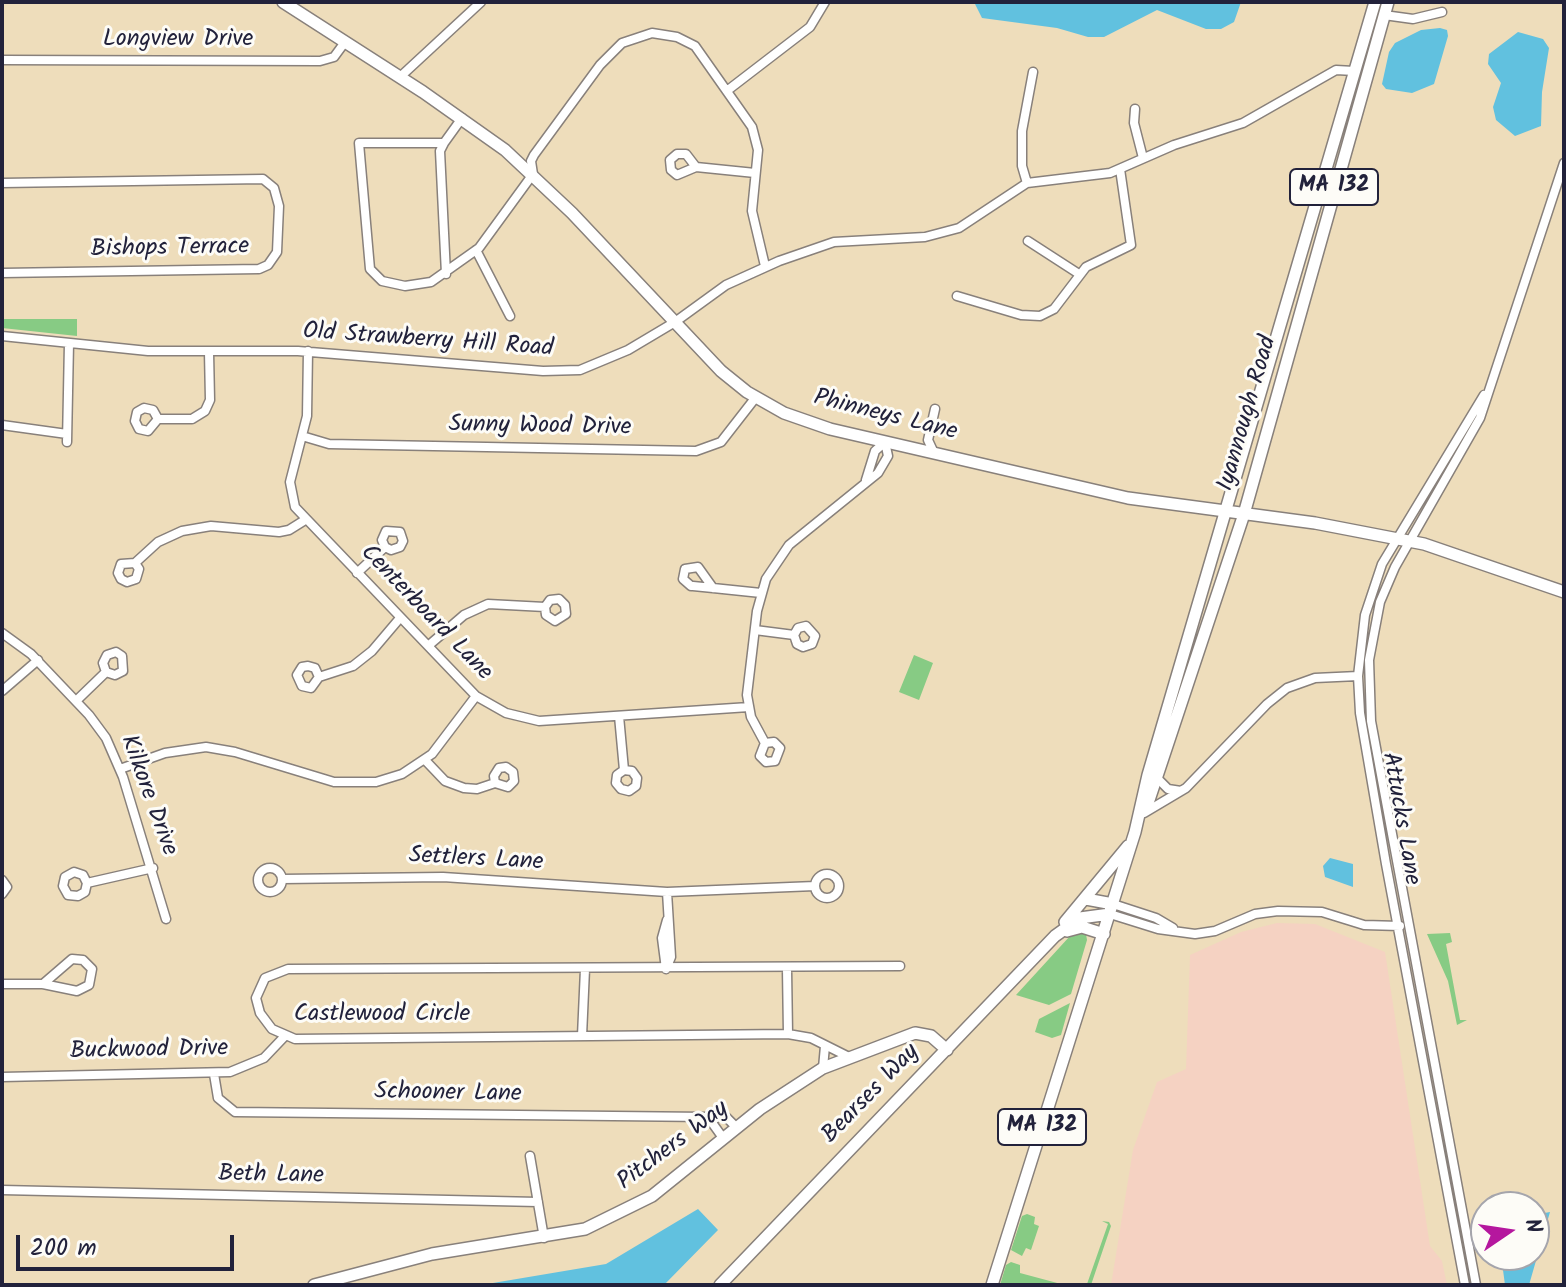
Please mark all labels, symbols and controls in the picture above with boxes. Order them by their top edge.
street label: Longview Drive [103,27,253,55]
road number: MA 132 [1290,169,1378,205]
street label: Bishops Terrace [90,234,250,266]
street label: Old Strawberry Hill Road [302,319,554,365]
street label: Iyannough Road [1213,333,1285,495]
street label: Phinneys Lane [810,385,960,449]
street label: Sunny Wood Drive [448,412,632,444]
street label: Centerboard Lane [353,540,497,688]
street label: Kilkore Drive [112,732,182,860]
street label: Attucks Lane [1373,750,1425,888]
street label: Settlers Lane [408,843,544,879]
street label: Castlewood Circle [294,1002,470,1030]
street label: Buckwood Drive [70,1036,228,1068]
street label: Bearses Way [817,1039,927,1151]
street label: Schooner Lane [374,1079,522,1111]
street label: Pitchers Way [613,1096,735,1198]
road number: MA 132 [998,1109,1086,1145]
street label: Beth Lane [218,1162,324,1192]
north arrow [1470,1191,1550,1271]
text: N [1513,1215,1551,1237]
scale bar [20,1219,238,1269]
text: 200 m [30,1229,97,1268]

